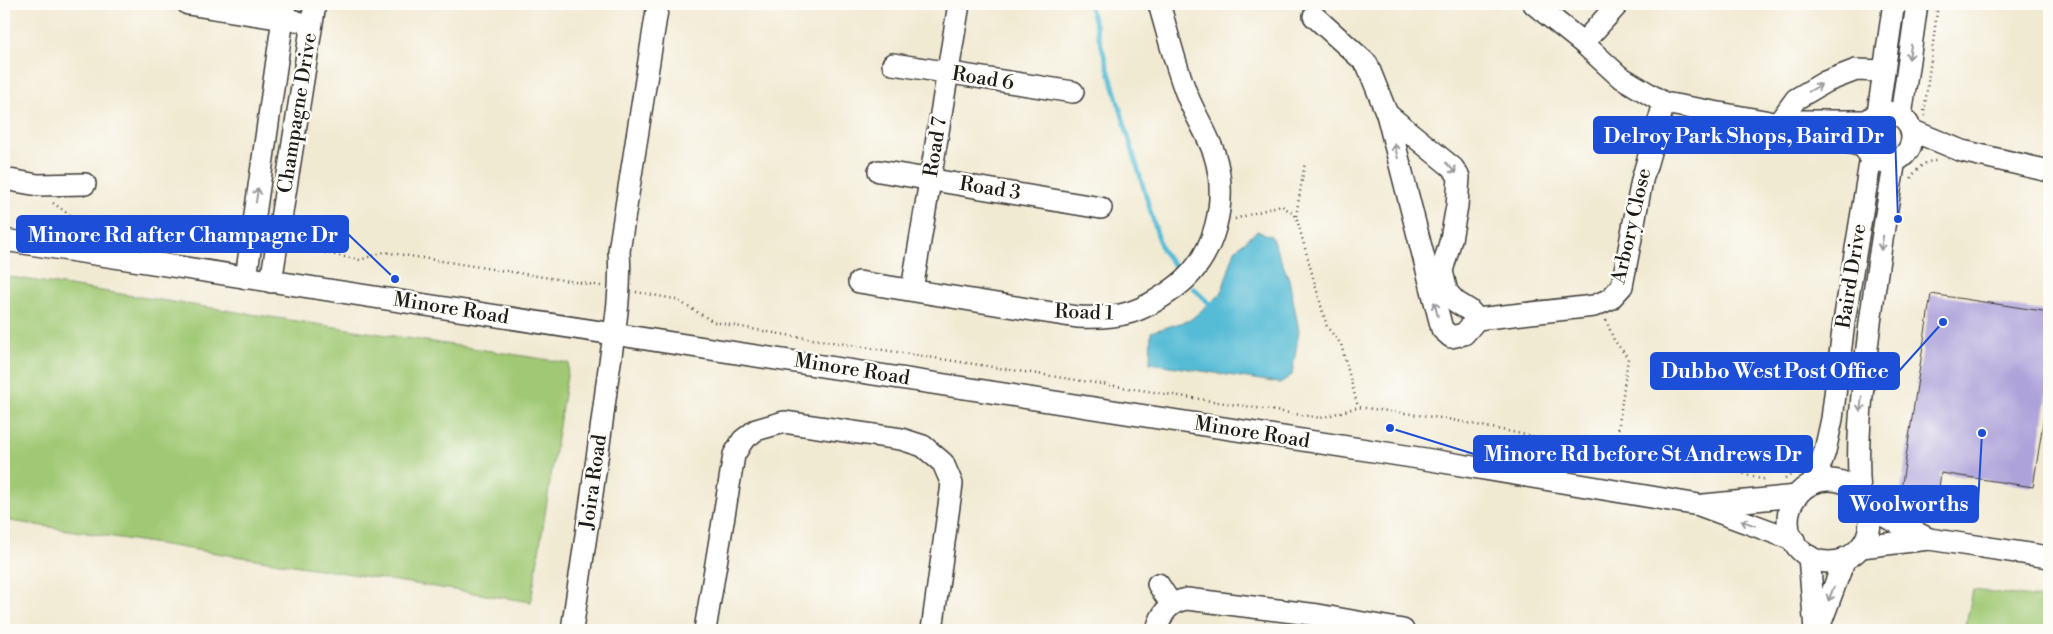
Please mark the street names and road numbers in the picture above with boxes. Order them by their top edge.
street label: Champagne Drive [273,31,323,195]
street label: Road 6 [950,62,1016,96]
street label: Road 7 [919,115,953,179]
street label: Arbory Close [1606,166,1657,287]
street label: Road 3 [958,172,1022,206]
street label: Baird Drive [1831,222,1873,331]
street label: Minore Road [391,288,511,331]
street label: Road 1 [1054,299,1114,327]
street label: Minore Road [792,349,912,392]
street label: Minore Road [1192,412,1312,455]
street label: Joira Road [575,432,613,532]

